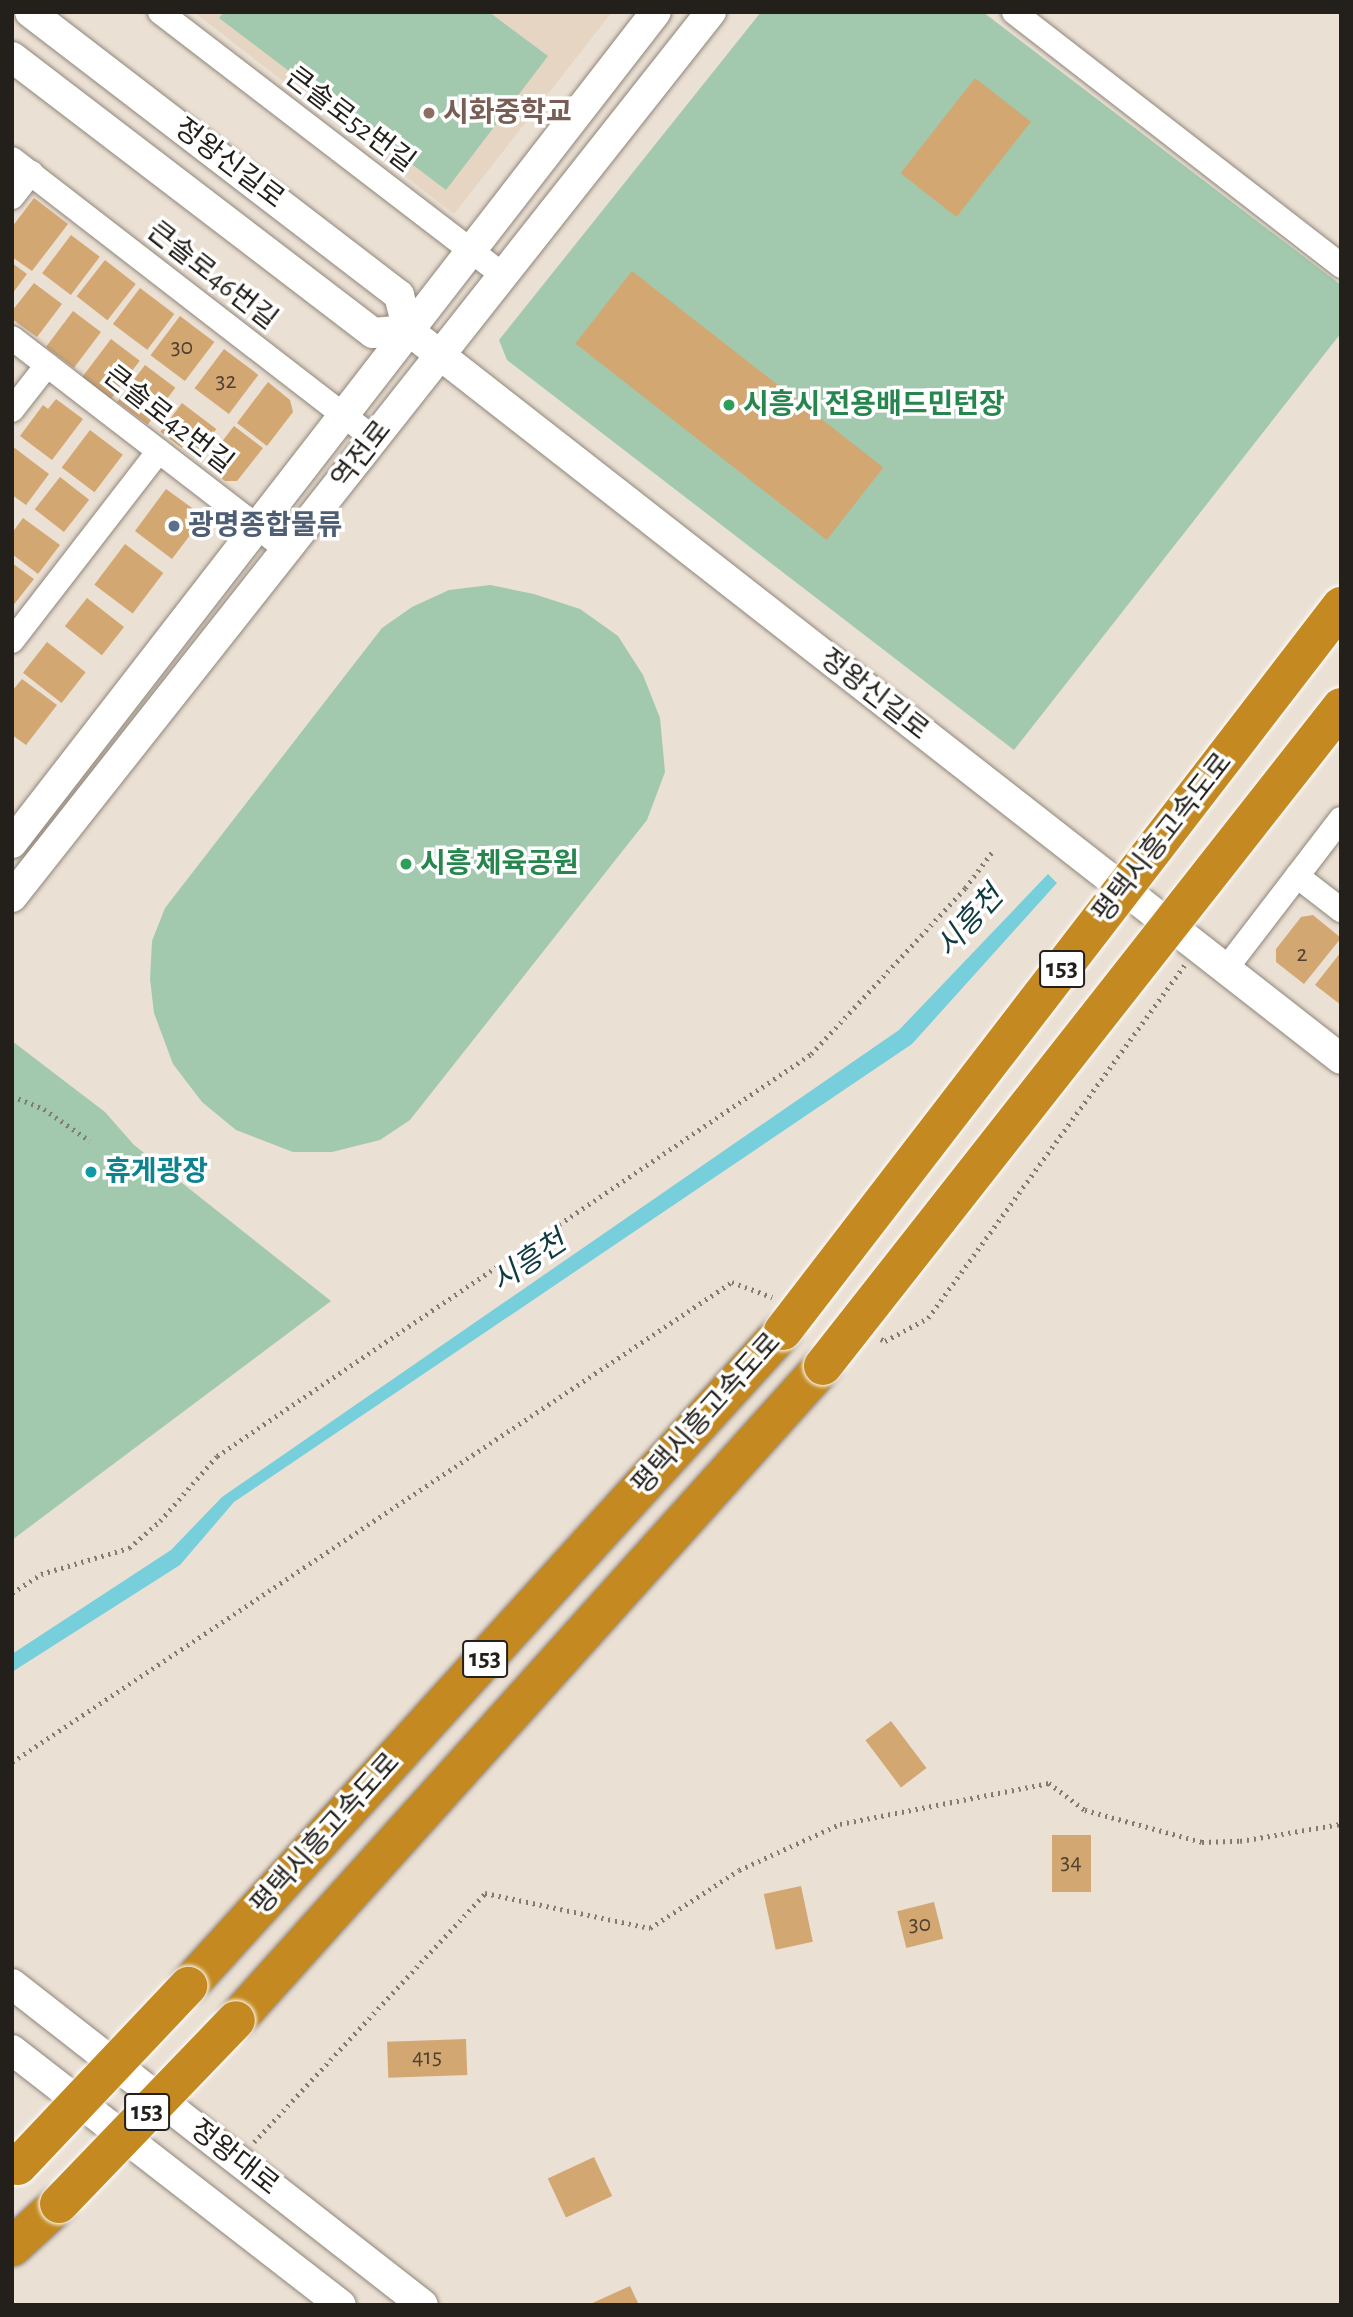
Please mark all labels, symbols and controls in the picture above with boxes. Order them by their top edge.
street label: 큰솔로52번길 [279,60,421,180]
place label: 시화중학교 [443,96,572,130]
marker: 시화중학교 [421,105,437,121]
street label: 정왕신길로 [167,112,291,216]
street label: 큰솔로46번길 [140,215,284,337]
house number: 30 [171,334,193,362]
street label: 큰솔로42번길 [97,359,239,481]
house number: 32 [216,368,236,396]
place label: 시흥시 전용배드민턴장 [743,388,1005,422]
marker: 시흥시 전용배드민턴장 [721,397,737,413]
street label: 역전로 [325,414,399,496]
place label: 광명종합물류 [188,509,343,543]
marker: 광명종합물류 [166,518,182,534]
street label: 정왕신길로 [813,642,935,748]
street label: 평택시흥고속도로 [1086,746,1240,930]
place label: 시흥 체육공원 [420,847,579,881]
marker: 시흥 체육공원 [398,856,414,872]
water label: 시흥천 [929,879,1011,965]
house number: 2 [1297,941,1307,969]
road number: 153 [1038,946,1086,992]
place label: 휴게광장 [105,1155,208,1189]
marker: 휴게광장 [83,1164,99,1180]
water label: 시흥천 [485,1224,573,1300]
street label: 평택시흥고속도로 [626,1326,788,1502]
road number: 153 [461,1636,510,1682]
street label: 평택시흥고속도로 [245,1746,407,1922]
house number: 34 [1060,1849,1082,1877]
house number: 30 [909,1911,931,1939]
house number: 415 [412,2044,442,2072]
road number: 153 [122,2090,172,2134]
street label: 정왕대로 [183,2113,285,2203]

